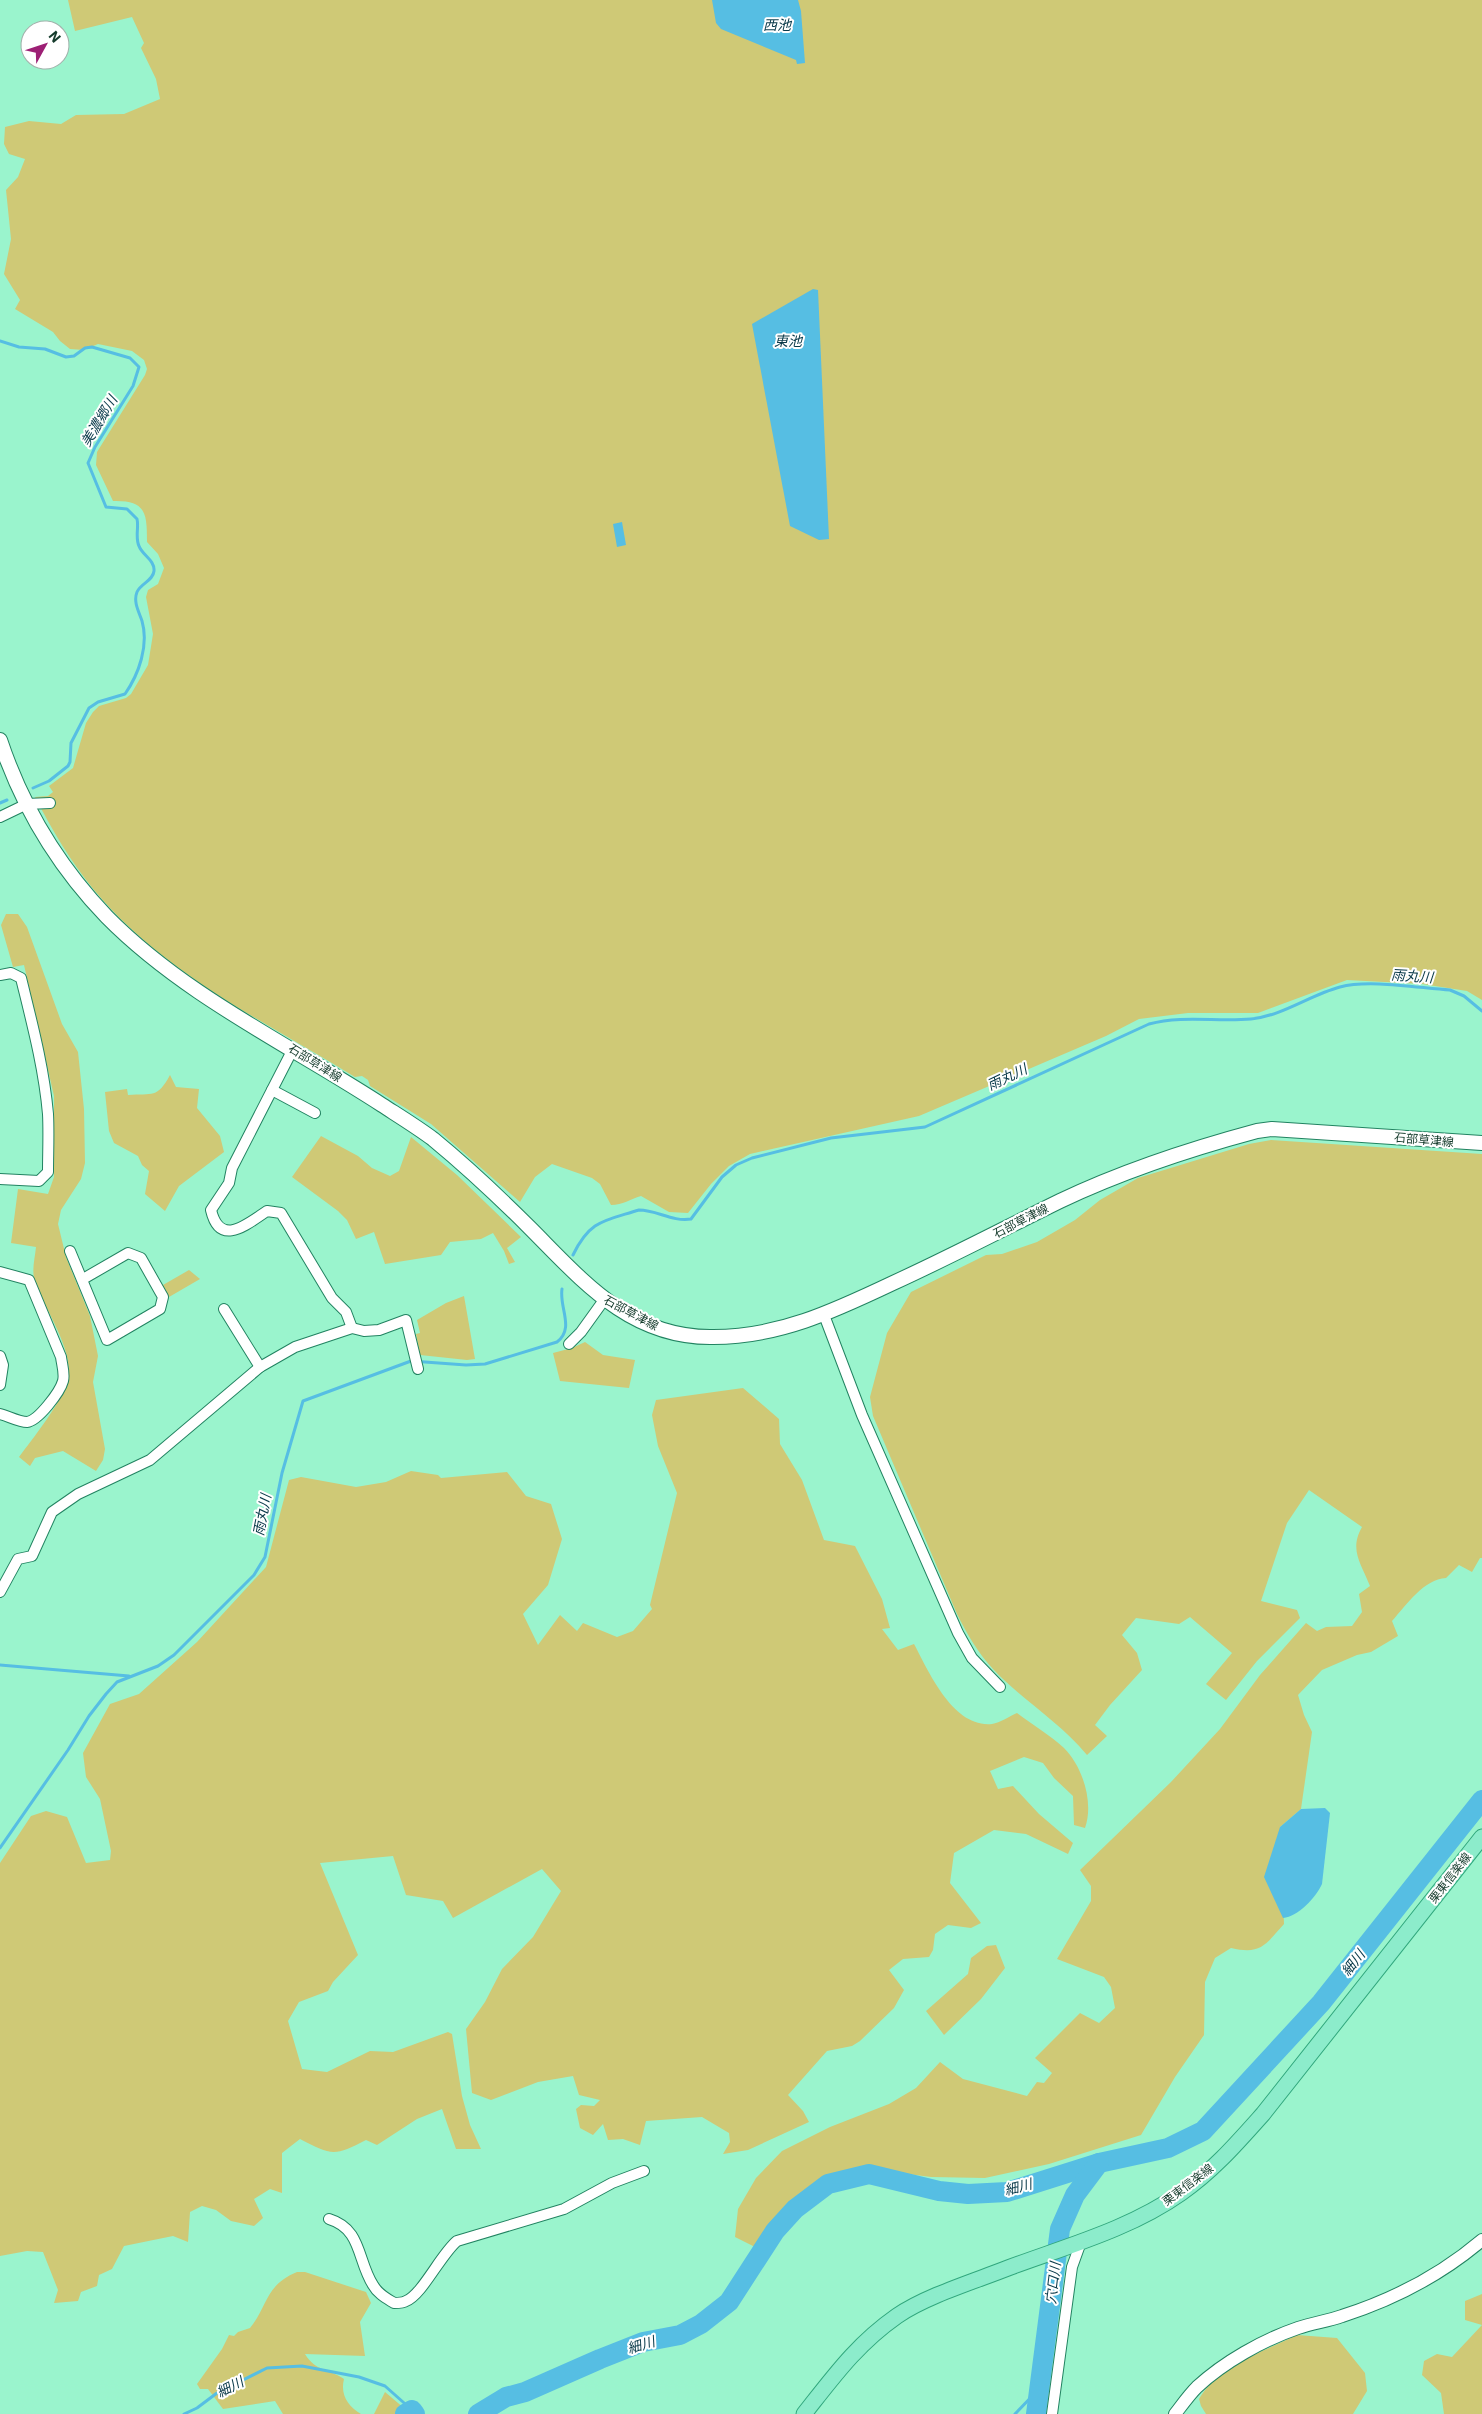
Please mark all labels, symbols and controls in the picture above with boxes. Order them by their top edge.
water label: 西池 [763,16,793,34]
north arrow [20,20,70,70]
text: N [45,27,65,46]
water label: 東池 [774,332,804,350]
water label: 美濃郷川 [77,391,122,450]
water label: 雨丸川 [1390,966,1436,987]
street label: 石部草津線 [286,1040,345,1085]
water label: 雨丸川 [984,1059,1032,1094]
street label: 石部草津線 [1393,1129,1455,1150]
street label: 石部草津線 [991,1200,1051,1241]
street label: 石部草津線 [601,1292,661,1333]
water label: 雨丸川 [249,1491,275,1537]
street label: 栗東信楽線 [1425,1849,1474,1906]
water label: 細川 [1337,1945,1370,1980]
street label: 栗東信楽線 [1159,2161,1216,2209]
water label: 細川 [1002,2174,1036,2199]
water label: 穴口川 [1042,2259,1065,2305]
water label: 細川 [625,2332,659,2358]
water label: 細川 [213,2372,248,2401]

